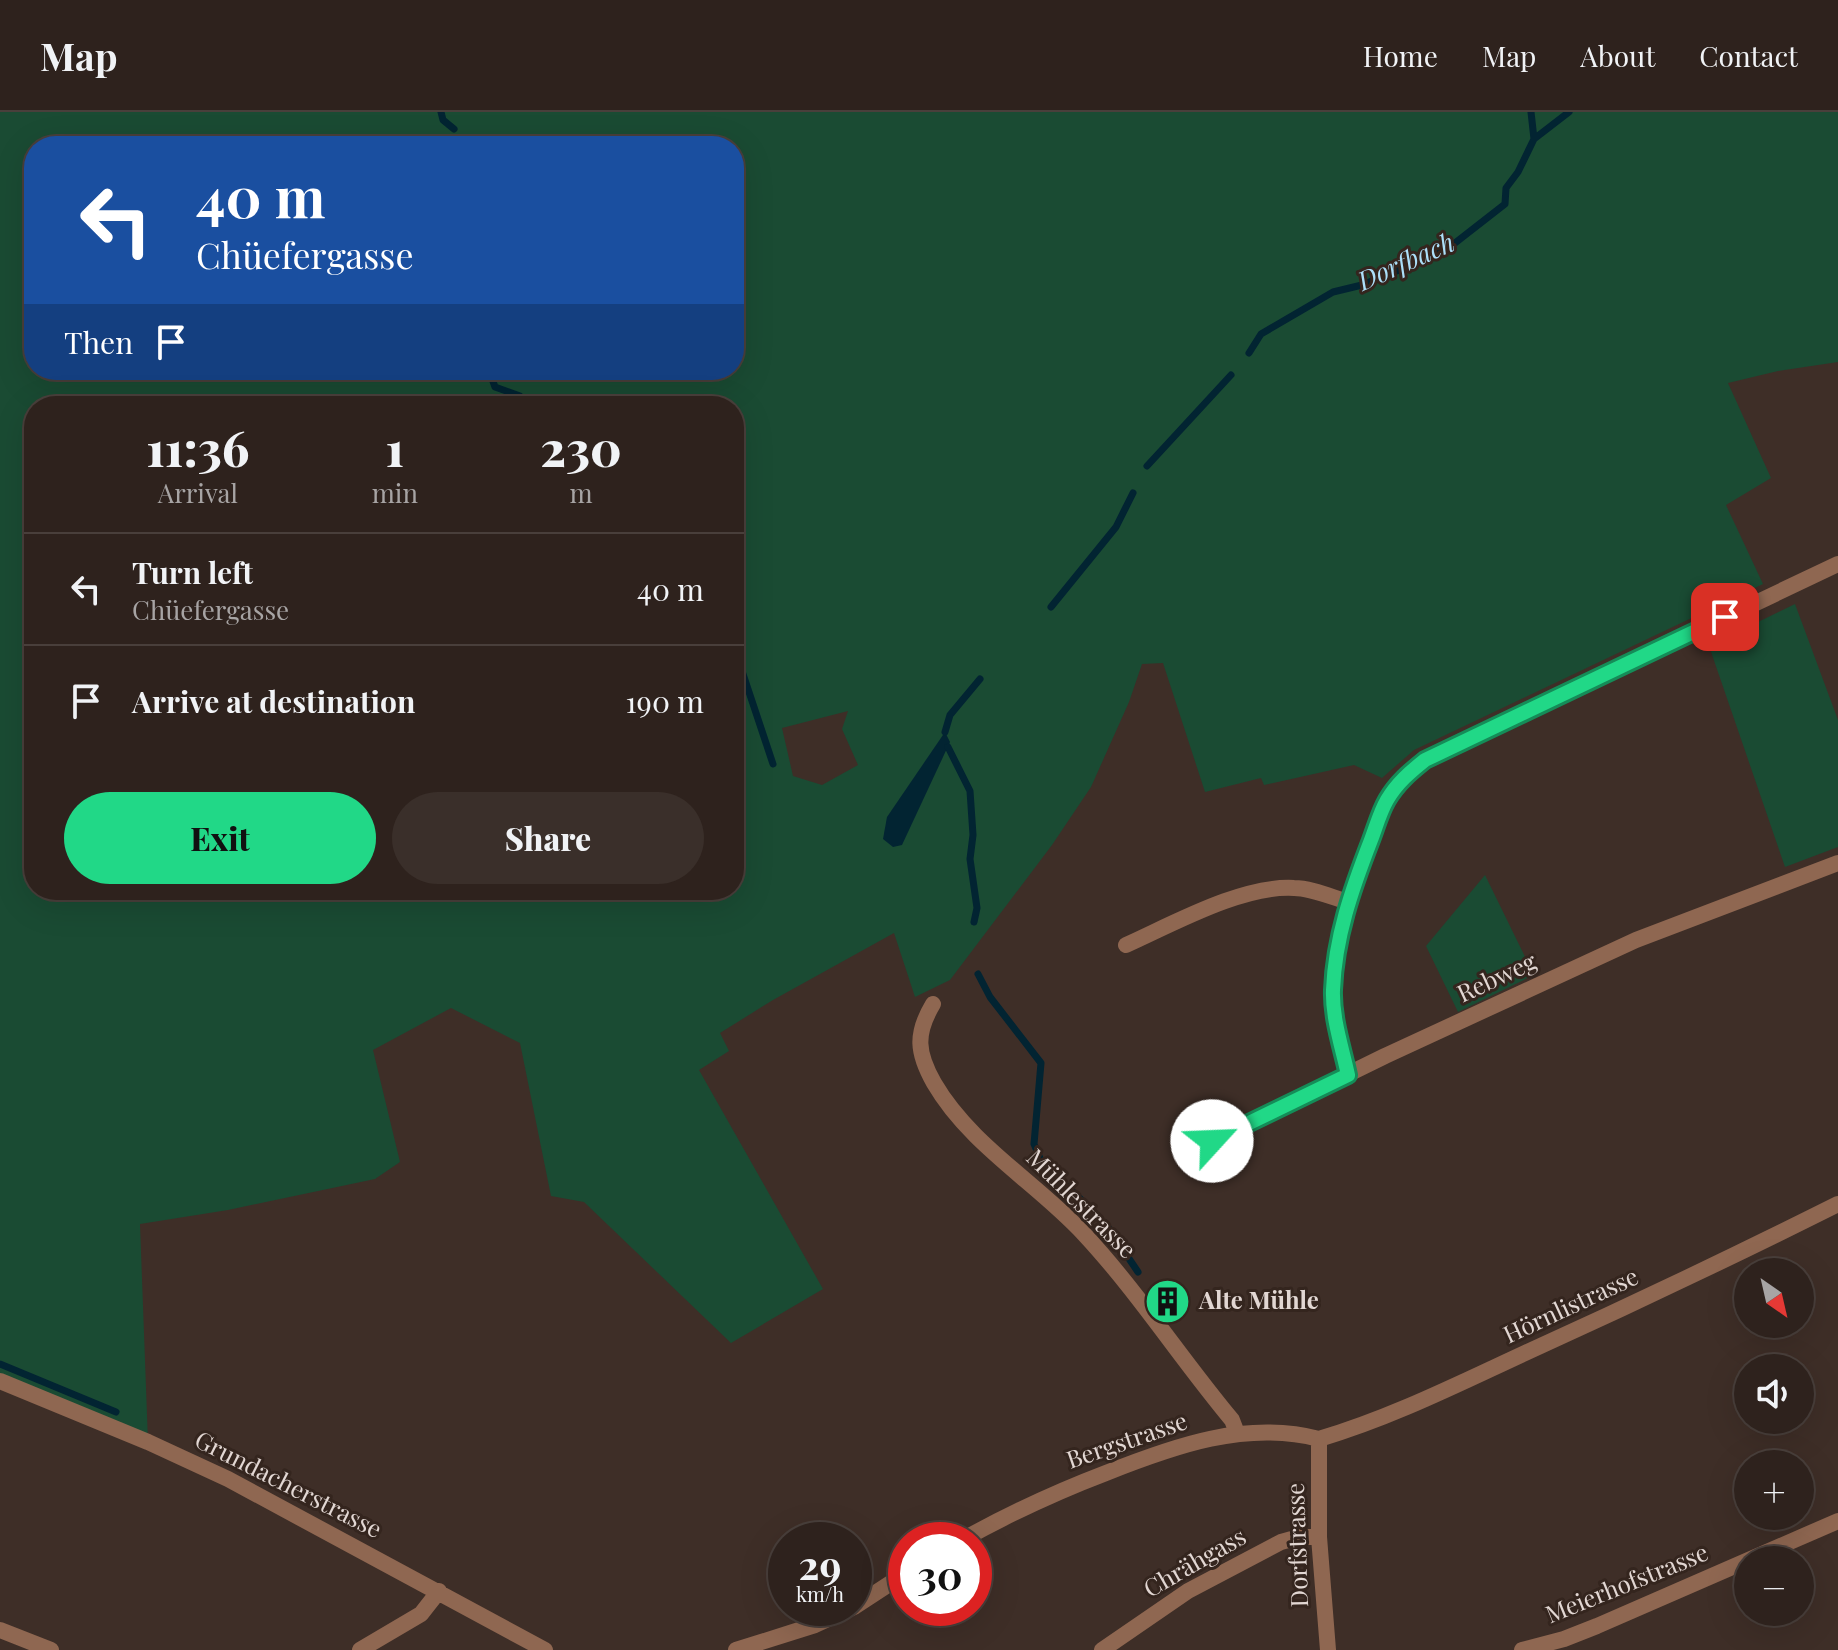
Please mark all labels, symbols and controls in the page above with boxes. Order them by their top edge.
text: Map [40,30,117,81]
text: Home [1363,37,1438,74]
text: Map [1482,37,1536,74]
text: About [1580,37,1655,74]
text: Contact [1699,37,1798,74]
text: 40 m [196,158,325,233]
icon: left [64,168,168,272]
water label: Dorfbach [1350,224,1460,298]
text: Chüefergasse [196,230,414,278]
icon: arrive [149,320,193,364]
text: Then [64,322,133,362]
text: 11:36 [146,415,249,479]
text: 1 [386,415,404,479]
text: 230 [540,415,622,479]
text: Arrival [158,475,238,510]
text: min [372,475,418,510]
text: m [569,475,592,510]
text: Turn left [132,552,253,592]
icon: left [64,567,108,611]
text: 40 m [637,569,704,609]
pin [1691,583,1759,651]
text: Chüefergasse [132,592,289,627]
icon: arrive [1703,595,1747,639]
icon: arrive [64,679,108,723]
text: Arrive at destination [132,681,415,721]
text: 190 m [626,681,704,721]
button: Exit [64,792,376,884]
button: Share [392,792,704,884]
street label: Rebweg [1451,944,1541,1008]
position arrow [1170,1099,1254,1183]
street label: Mühlestrasse [1021,1141,1144,1264]
north arrow [1734,1258,1814,1338]
map controls [1734,1258,1814,1626]
street label: Hörnlistrasse [1498,1259,1643,1349]
building icon: Alte Mühle [1144,1277,1192,1325]
place label: Alte Mühle [1198,1283,1319,1315]
button: sound [1734,1354,1814,1434]
street label: Bergstrasse [1062,1404,1191,1475]
street label: Grundacherstrasse [190,1422,388,1544]
button: + [1734,1450,1814,1530]
street label: Dorfstrasse [1278,1482,1314,1608]
street label: Chrähgass [1137,1519,1251,1603]
speed limit sign: 30 [888,1522,992,1626]
street label: Meierhofstrasse [1540,1535,1712,1629]
text: 29 [798,1537,842,1590]
button: − [1734,1546,1814,1626]
text: km/h [796,1580,844,1607]

